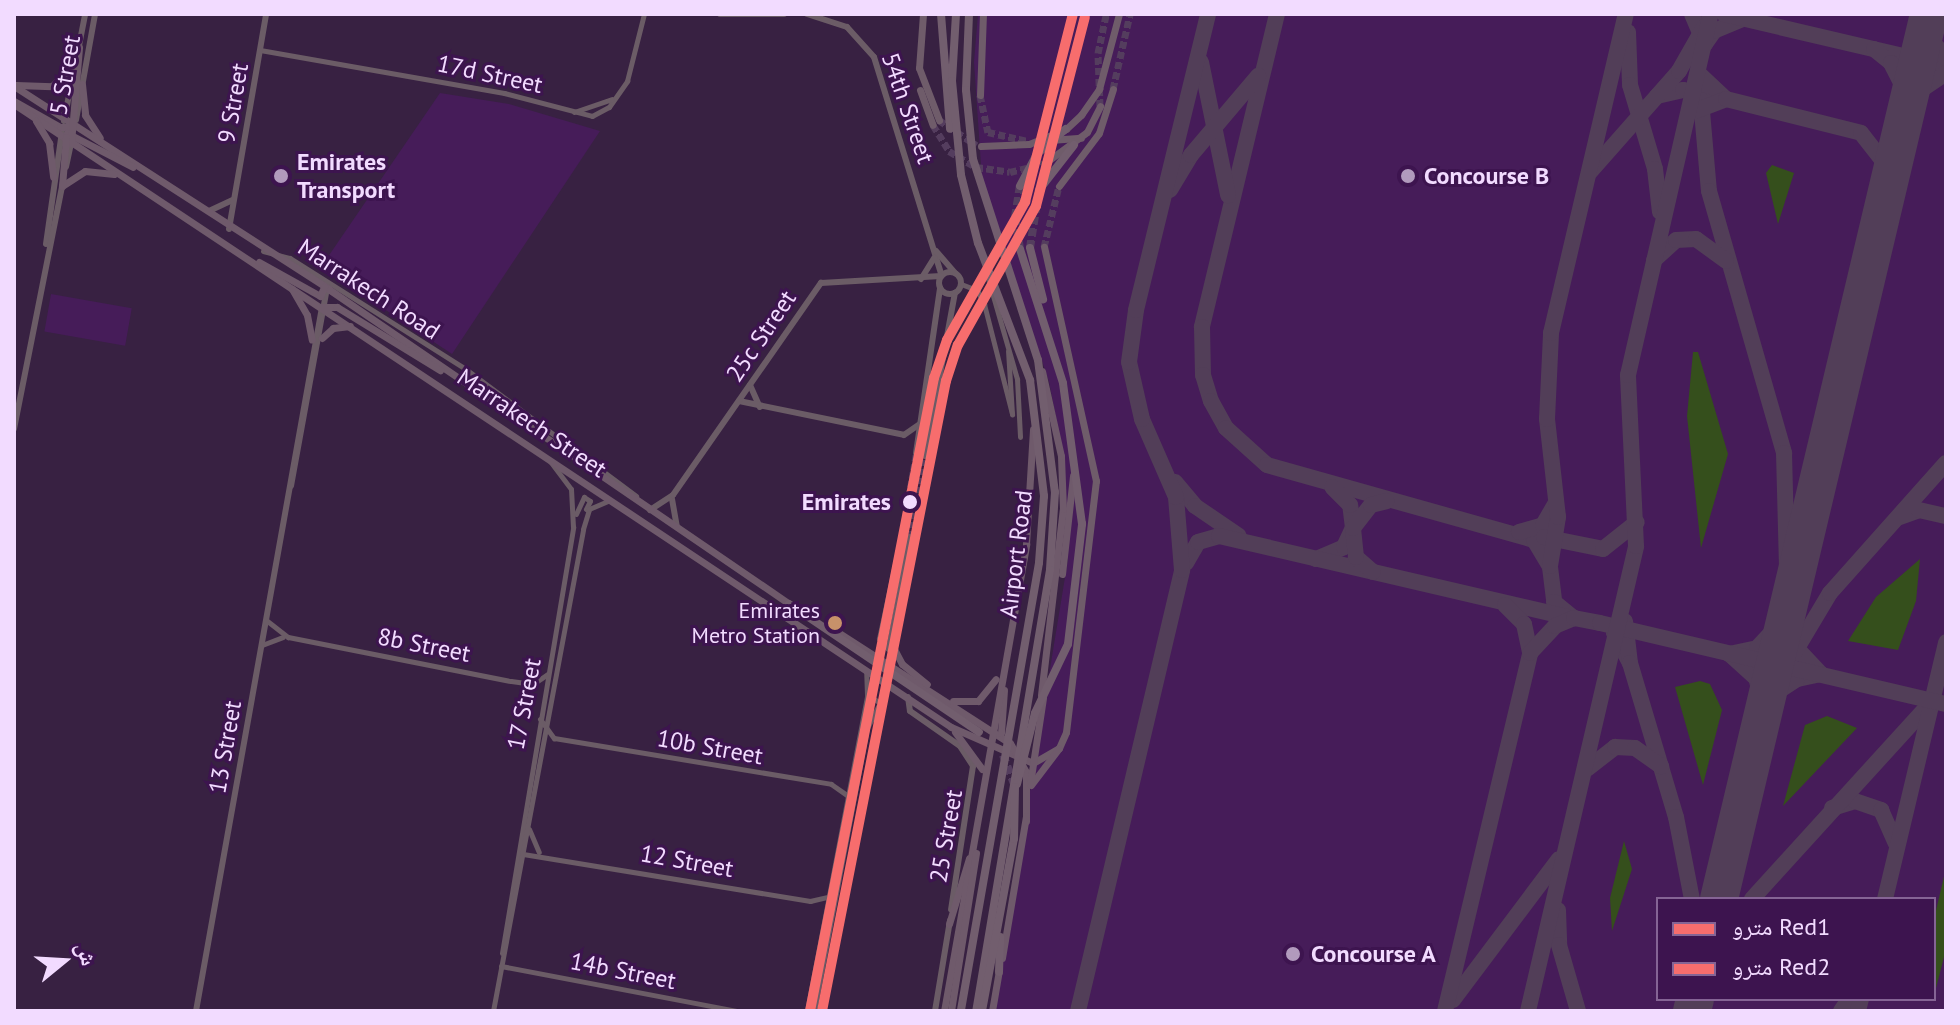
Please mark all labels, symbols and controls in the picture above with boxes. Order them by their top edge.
street label: 5 Street [44,33,86,117]
street label: 17d Street [435,49,545,99]
street label: 54th Street [876,49,940,167]
street label: 9 Street [212,61,254,145]
place label: Emirates Transport [297,148,395,204]
place label: Concourse B [1424,162,1549,190]
marker: Emirates Transport [272,167,290,185]
marker: Concourse B [1399,167,1417,185]
street label: Marrakech Road [293,232,445,346]
street label: 25c Street [720,285,802,387]
street label: Marrakech Street [452,362,612,484]
place label: Emirates [802,488,891,516]
street label: Airport Road [994,488,1038,620]
marker: Emirates [898,490,922,514]
place label: Emirates Metro Station [692,597,820,648]
marker: Emirates Metro Station [827,615,843,631]
street label: 8b Street [375,622,473,668]
street label: 17 Street [501,655,547,753]
street label: 13 Street [203,698,247,796]
street label: 10b Street [655,724,765,770]
street label: 25 Street [924,787,968,885]
street label: 12 Street [638,839,736,883]
legend [1656,897,1936,1001]
text: مترو Red1 [1732,911,1830,942]
north arrow [24,921,104,1001]
text: ش [70,938,104,969]
place label: Concourse A [1311,940,1437,968]
marker: Concourse A [1282,943,1304,965]
street label: 14b Street [568,947,678,995]
text: مترو Red2 [1732,951,1830,982]

